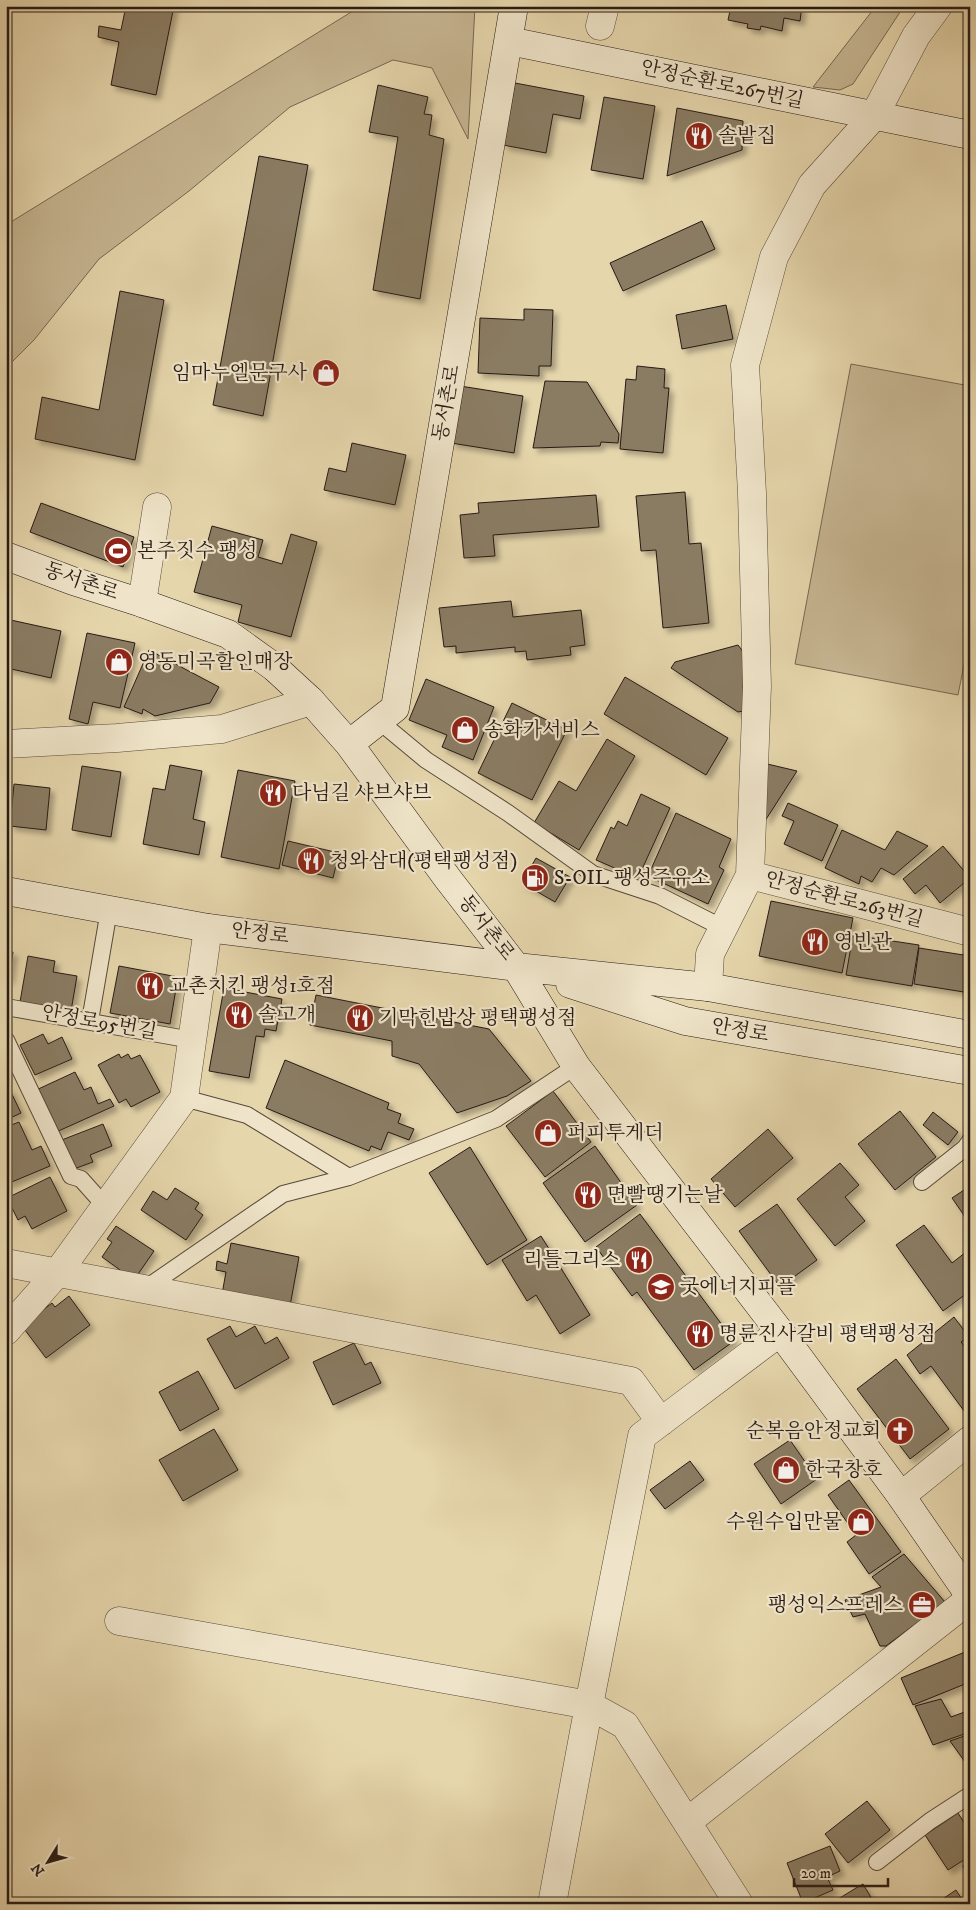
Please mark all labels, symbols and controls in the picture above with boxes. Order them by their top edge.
street label: 안정순환로267번길 [638,56,806,114]
restaurant icon: 솔밭집 [684,121,714,151]
place label: 솔밭집 [718,124,776,149]
shop icon: 임마누엘문구사 [311,358,341,388]
place label: 임마누엘문구사 [172,361,308,386]
street label: 동서촌로 [428,363,466,443]
sports icon: 본주짓수 팽성 [103,536,133,566]
place label: 본주짓수 팽성 [137,539,257,564]
street label: 동서촌로 [40,558,122,606]
shop icon: 영동미곡할인매장 [104,647,134,677]
place label: 영동미곡할인매장 [138,650,293,675]
shop icon: 송화카서비스 [450,715,480,745]
place label: 송화카서비스 [484,718,600,743]
restaurant icon: 다님길 샤브샤브 [258,778,288,808]
place label: 다님길 샤브샤브 [292,781,432,806]
restaurant icon: 청와삼대(평택팽성점) [296,846,326,876]
place label: 청와삼대(평택팽성점) [330,849,517,874]
fuel station icon: S-OIL 팽성주유소 [520,863,550,893]
place label: S-OIL 팽성주유소 [554,866,710,891]
street label: 안정순환로263번길 [762,867,926,933]
street label: 동서촌로 [452,890,520,966]
street label: 안정로 [230,918,290,950]
restaurant icon: 영빈관 [800,927,830,957]
place label: 영빈관 [834,930,893,955]
restaurant icon: 교촌치킨 팽성1호점 [135,971,165,1001]
place label: 교촌치킨 팽성1호점 [169,974,335,999]
restaurant icon: 솔고개 [224,1000,254,1030]
street label: 안정로95번길 [39,1001,159,1045]
place label: 솔고개 [258,1003,316,1028]
restaurant icon: 기막힌밥상 평택팽성점 [345,1003,375,1033]
place label: 기막힌밥상 평택팽성점 [379,1006,577,1031]
street label: 안정로 [709,1014,771,1048]
shop icon: 퍼피투게더 [533,1118,563,1148]
place label: 퍼피투게더 [567,1121,664,1146]
restaurant icon: 면빨땡기는날 [573,1180,603,1210]
place label: 면빨땡기는날 [607,1183,724,1208]
restaurant icon: 리틀그리스 [624,1245,654,1275]
place label: 리틀그리스 [523,1248,620,1273]
school or university icon: 굿에너지피플 [646,1272,676,1302]
place label: 굿에너지피플 [680,1275,796,1300]
restaurant icon: 명륜진사갈비 평택팽성점 [685,1319,715,1349]
place label: 명륜진사갈비 평택팽성점 [719,1322,936,1347]
church icon: 순복음안정교회 [885,1416,915,1446]
place label: 순복음안정교회 [746,1419,881,1444]
shop icon: 한국창호 [771,1455,801,1485]
place label: 한국창호 [805,1458,882,1483]
shop icon: 수원수입만물 [846,1507,876,1537]
place label: 수원수입만물 [726,1510,842,1535]
office icon: 팽성익스프레스 [907,1590,937,1620]
place label: 팽성익스프레스 [768,1593,903,1618]
north arrow [22,1838,72,1888]
scale bar [794,1855,887,1887]
text: N [27,1859,49,1879]
text: 20 m [801,1864,831,1883]

